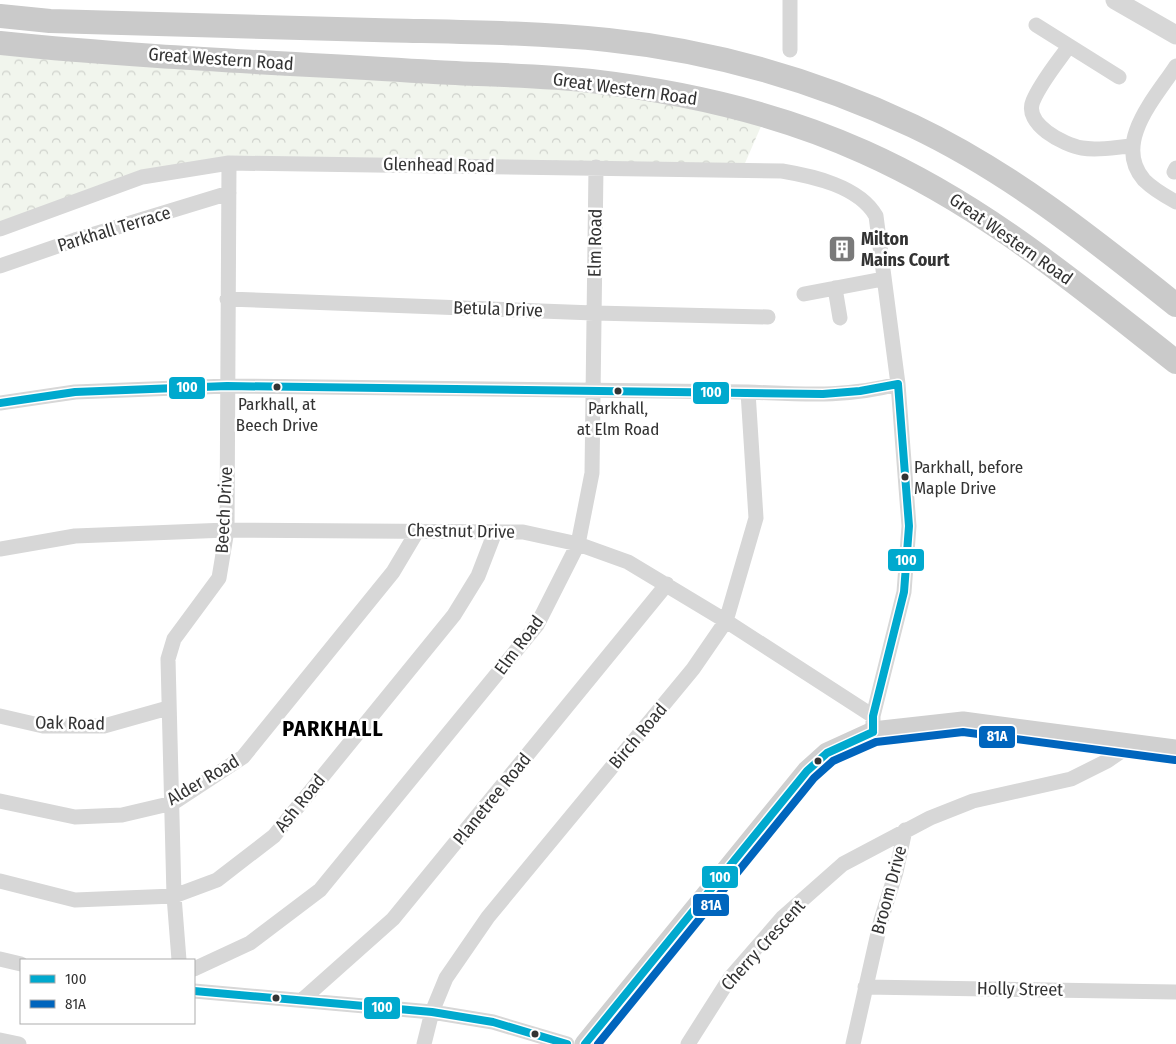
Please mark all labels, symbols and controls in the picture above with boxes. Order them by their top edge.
street label: Great Western Road [148,43,294,75]
street label: Great Western Road [551,68,699,110]
street label: Glenhead Road [383,153,495,177]
street label: Great Western Road [945,188,1077,290]
street label: Parkhall Terrace [55,201,173,257]
street label: Elm Road [583,209,607,277]
place label: Milton Mains Court [861,228,950,271]
building icon: Milton Mains Court [827,234,857,264]
street label: Betula Drive [453,296,543,322]
line badge: 100 [168,376,206,400]
text: 100 [176,379,198,396]
line badge: 100 [692,381,730,405]
marker: Parkhall, at Beech Drive [272,382,282,392]
text: 100 [700,384,722,401]
marker: Parkhall, at Elm Road [613,386,623,396]
place label: Parkhall, at Beech Drive [236,394,318,436]
place label: Parkhall, at Elm Road [577,398,659,440]
place label: Parkhall, before Maple Drive [914,457,1023,499]
street label: Beech Drive [211,466,237,554]
marker: Parkhall, before Maple Drive [900,472,910,482]
street label: Chestnut Drive [407,519,515,543]
line badge: 100 [887,548,925,572]
text: 100 [895,552,917,569]
street label: Elm Road [490,611,548,679]
street label: Birch Road [604,699,672,773]
street label: Oak Road [35,711,105,735]
district label: PARKHALL [282,715,384,742]
line badge: 81A [978,725,1016,749]
text: 81A [987,728,1008,745]
street label: Planetree Road [448,749,536,849]
street label: Alder Road [163,750,243,810]
unlabelled marker [813,756,823,766]
street label: Ash Road [270,770,330,836]
street label: Broom Drive [867,843,911,937]
line badge: 100 [701,865,739,889]
text: 100 [709,869,731,886]
line badge: 81A [692,893,730,917]
street label: Cherry Crescent [716,895,810,995]
text: 81A [701,897,722,914]
legend [20,959,195,1024]
text: 100 [65,970,86,988]
street label: Holly Street [977,977,1063,1001]
unlabelled marker [271,993,281,1003]
text: 81A [65,995,86,1013]
line badge: 100 [363,996,401,1020]
text: 100 [371,999,393,1016]
unlabelled marker [530,1029,540,1039]

